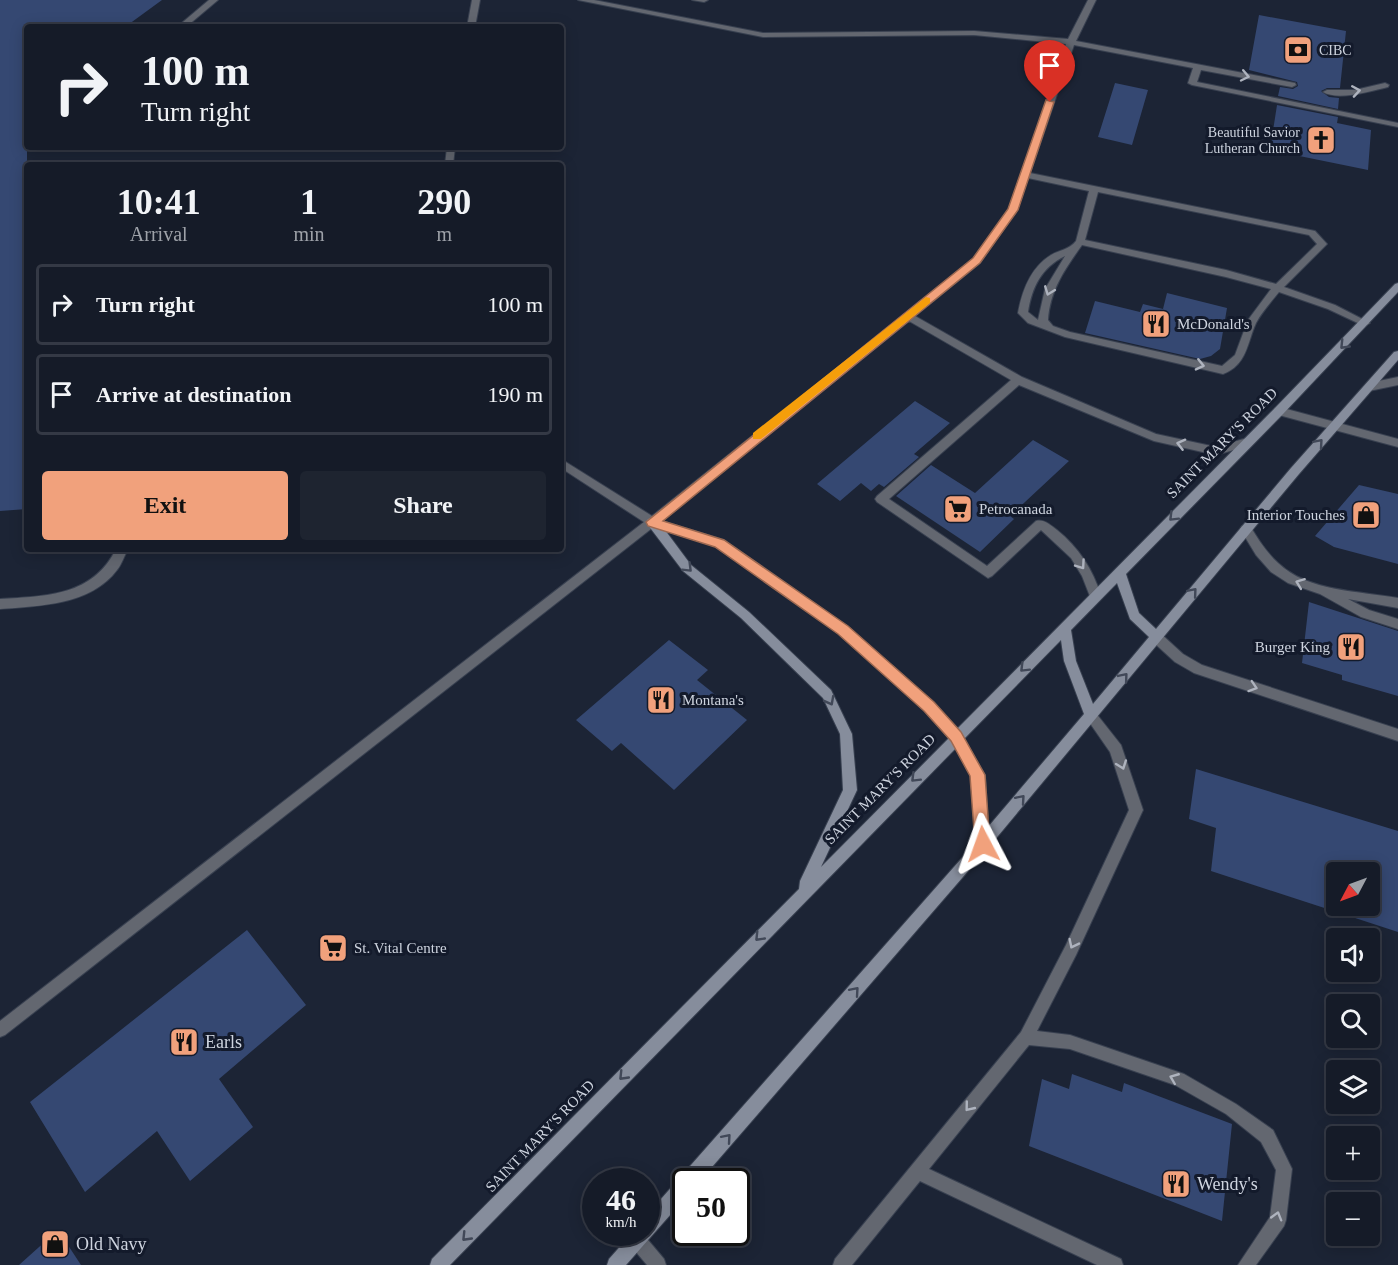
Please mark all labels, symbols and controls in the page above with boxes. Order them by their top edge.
bank icon: CIBC [1282,34,1314,66]
pin [1024,40,1075,102]
place label: CIBC [1319,43,1352,58]
icon: right [42,48,120,126]
text: 100 m [141,48,250,94]
icon: arrive [1033,49,1066,82]
one-way arrow [1240,69,1250,82]
one-way arrow [1351,85,1361,98]
text: Turn right [141,97,250,127]
church icon: Beautiful Savior Lutheran Church [1305,124,1337,156]
place label: Beautiful Savior Lutheran Church [1205,125,1300,156]
text: 10:41 [117,182,201,222]
text: 1 [300,182,318,222]
text: 290 [417,182,471,222]
text: Arrival [130,223,188,245]
text: min [293,223,325,245]
text: m [437,223,452,245]
one-way arrow [1044,286,1057,296]
icon: right [45,288,78,321]
text: Turn right [96,292,195,317]
text: 100 m [487,292,543,317]
restaurant icon: McDonald's [1140,308,1172,340]
place label: McDonald's [1177,316,1250,332]
one-way arrow [1340,338,1351,348]
one-way arrow [1194,358,1204,371]
icon: arrive [45,378,78,411]
text: Arrive at destination [96,382,292,407]
text: 190 m [487,382,543,407]
street label: SAINT MARY'S ROAD [1164,385,1280,501]
one-way arrow [1176,438,1186,451]
one-way arrow [1312,439,1323,450]
button: Exit [42,471,288,540]
button: Share [300,471,546,540]
supermarket icon: Petrocanada [942,493,974,525]
shop icon: Interior Touches [1350,499,1382,531]
place label: Petrocanada [979,501,1053,517]
place label: Interior Touches [1247,507,1345,523]
one-way arrow [1169,510,1180,521]
one-way arrow [1074,558,1085,569]
one-way arrow [681,561,692,572]
one-way arrow [1295,577,1306,590]
one-way arrow [1186,588,1197,599]
restaurant icon: Burger King [1335,631,1367,663]
place label: Burger King [1255,639,1330,655]
one-way arrow [1020,661,1031,672]
one-way arrow [1116,672,1127,683]
one-way arrow [1247,680,1258,692]
restaurant icon: Montana's [645,684,677,716]
place label: Montana's [682,692,744,708]
one-way arrow [823,695,834,705]
street label: SAINT MARY'S ROAD [822,731,938,847]
one-way arrow [1115,759,1127,770]
one-way arrow [911,772,922,782]
one-way arrow [1013,795,1024,806]
position arrow [951,812,1015,876]
north arrow [1326,862,1380,916]
map controls [1326,862,1380,1246]
button: sound [1326,928,1380,982]
one-way arrow [756,930,767,941]
supermarket icon: St. Vital Centre [317,932,349,964]
one-way arrow [1069,938,1081,949]
place label: St. Vital Centre [354,940,447,956]
one-way arrow [848,987,859,998]
button: search [1326,994,1380,1048]
restaurant icon: Earls [168,1026,200,1058]
place label: Earls [205,1032,242,1052]
button: layers [1326,1060,1380,1114]
one-way arrow [619,1070,630,1080]
one-way arrow [1169,1073,1180,1085]
street label: SAINT MARY'S ROAD [482,1077,598,1195]
one-way arrow [965,1100,976,1111]
button: + [1326,1126,1380,1180]
one-way arrow [720,1134,731,1145]
speed limit sign: 50 [672,1168,750,1246]
restaurant icon: Wendy's [1160,1168,1192,1200]
place label: Wendy's [1197,1174,1258,1194]
text: 46 [606,1183,636,1216]
button: − [1326,1192,1380,1246]
one-way arrow [1269,1211,1282,1221]
text: km/h [606,1214,636,1230]
shop icon: Old Navy [39,1228,71,1260]
one-way arrow [462,1230,473,1240]
place label: Old Navy [76,1234,147,1254]

